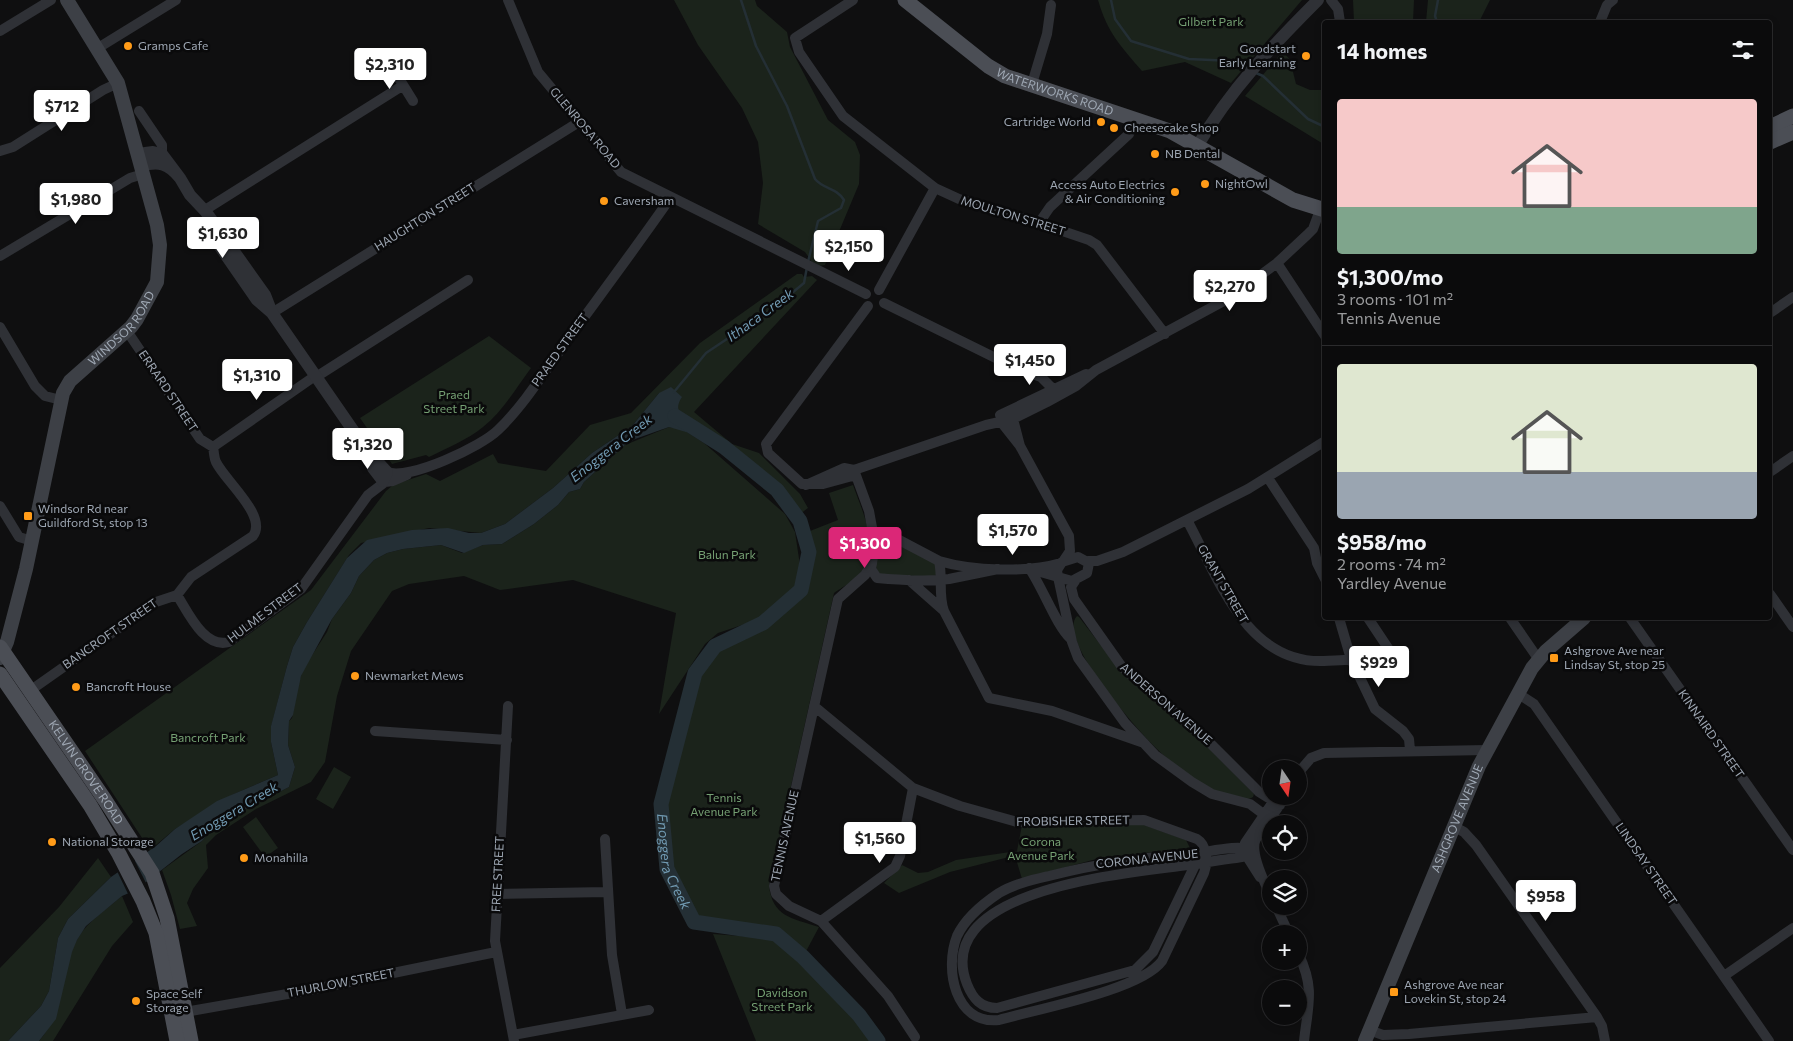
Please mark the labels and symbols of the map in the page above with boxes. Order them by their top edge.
park label: Gilbert Park [1178,14,1244,28]
place label: Gramps Cafe [138,38,208,52]
marker: Gramps Cafe [122,40,134,52]
place label: Goodstart Early Learning [1219,41,1296,69]
pin: $2,310 [349,48,431,90]
marker: Goodstart Early Learning [1300,50,1312,62]
street label: WATERWORKS ROAD [994,64,1116,118]
street label: GLENROSA ROAD [548,84,624,171]
pin: $712 [32,90,92,132]
place label: Cartridge World [1004,114,1091,128]
marker: Cartridge World [1095,116,1107,128]
place label: Cheesecake Shop [1124,120,1219,134]
marker: Cheesecake Shop [1108,122,1120,134]
place label: NB Dental [1165,146,1220,160]
marker: NB Dental [1149,148,1161,160]
place label: NightOwl [1215,176,1268,190]
place label: Access Auto Electrics & Air Conditioning [1050,177,1165,205]
marker: NightOwl [1199,178,1211,190]
street label: HAUGHTON STREET [371,179,478,253]
pin: $1,980 [35,182,117,225]
marker: Access Auto Electrics & Air Conditioning [1169,186,1181,198]
street label: MOULTON STREET [959,192,1068,238]
place label: Caversham [614,193,674,207]
marker: Caversham [598,195,610,207]
pin: $1,630 [182,216,264,259]
pin: $2,150 [808,230,890,272]
pin: $2,270 [1189,270,1271,312]
water label: Ithaca Creek [723,284,797,345]
street label: WINDSOR ROAD [85,288,157,368]
street label: PRAED STREET [528,310,591,389]
pin: $1,450 [989,344,1071,386]
street label: ERRARD STREET [136,347,201,434]
pin: $1,310 [216,358,298,401]
park label: Praed Street Park [423,387,485,415]
water label: Enoggera Creek [566,410,656,485]
pin: $1,320 [327,428,409,470]
place label: Windsor Rd near Guildford St, stop 13 [38,501,148,529]
marker: Windsor Rd near Guildford St, stop 13 [22,510,34,522]
pin: $1,570 [972,514,1054,556]
pin: $1,300 [824,526,906,569]
street label: GRANT STREET [1196,542,1252,626]
park label: Balun Park [698,547,757,561]
street label: HULME STREET [224,579,305,645]
street label: BANCROFT STREET [59,595,160,671]
place label: Ashgrove Ave near Lindsay St, stop 25 [1564,643,1665,671]
pin: $929 [1349,646,1409,688]
marker: Ashgrove Ave near Lindsay St, stop 25 [1548,652,1560,664]
street label: ANDERSON AVENUE [1118,660,1215,747]
place label: Newmarket Mews [365,668,464,682]
marker: Newmarket Mews [349,670,361,682]
place label: Bancroft House [86,679,171,693]
marker: Bancroft House [70,681,82,693]
street label: KINNAIRD STREET [1676,686,1748,781]
street label: KELVIN GROVE ROAD [46,717,127,827]
park label: Bancroft Park [170,730,246,744]
north arrow [1262,760,1308,805]
street label: ASHGROVE AVENUE [1428,762,1485,874]
water label: Enoggera Creek [187,777,281,844]
street label: TENNIS AVENUE [767,789,801,883]
park label: Tennis Avenue Park [690,790,758,818]
street label: FROBISHER STREET [1016,812,1130,828]
water label: Enoggera Creek [654,813,695,912]
street label: LINDSAY STREET [1613,820,1681,907]
pin: $1,560 [839,822,921,864]
place label: National Storage [62,834,154,848]
park label: Corona Avenue Park [1007,834,1075,862]
street label: FREE STREET [488,835,506,912]
marker: National Storage [46,836,58,848]
street label: CORONA AVENUE [1095,846,1199,870]
place label: Monahilla [254,850,308,864]
marker: Monahilla [238,852,250,864]
pin: $958 [1516,880,1576,922]
street label: THURLOW STREET [286,965,396,999]
place label: Ashgrove Ave near Lovekin St, stop 24 [1404,977,1506,1005]
park label: Davidson Street Park [751,985,813,1013]
place label: Space Self Storage [146,986,202,1014]
marker: Ashgrove Ave near Lovekin St, stop 24 [1388,986,1400,998]
marker: Space Self Storage [130,995,142,1007]

